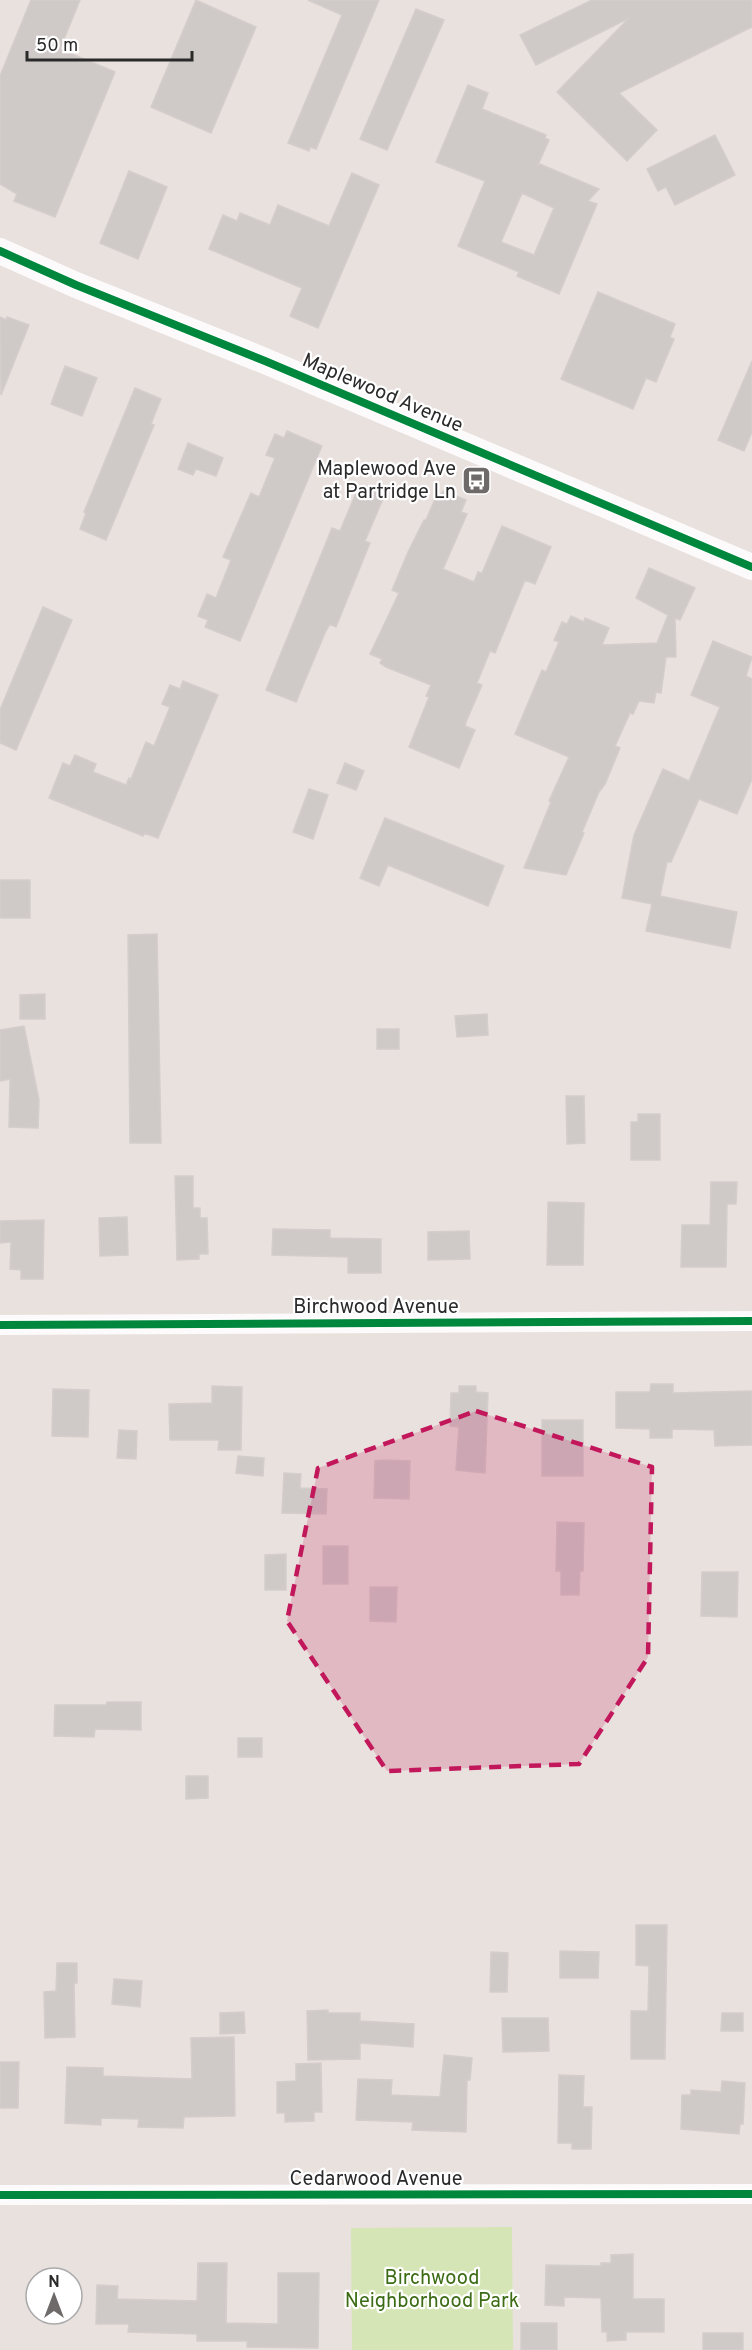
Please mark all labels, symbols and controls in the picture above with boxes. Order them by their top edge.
scale bar [27,24,192,62]
text: 50 m [36,35,78,58]
street label: Maplewood Avenue [298,348,467,439]
place label: Maplewood Ave at Partridge Ln [317,457,456,506]
bus stop icon: Maplewood Ave at Partridge Ln [461,464,493,496]
street label: Birchwood Avenue [293,1295,459,1321]
street label: Cedarwood Avenue [289,2167,463,2193]
north arrow [24,2266,84,2326]
park label: Birchwood Neighborhood Park [345,2266,519,2315]
text: N [48,2273,60,2293]

